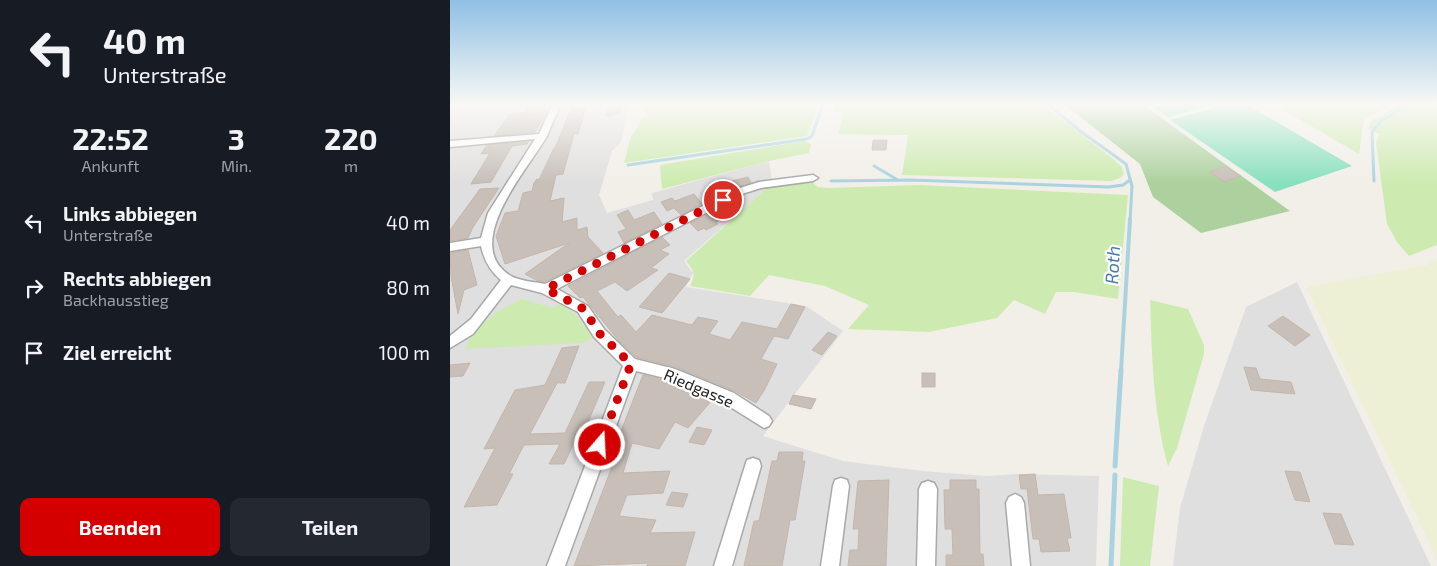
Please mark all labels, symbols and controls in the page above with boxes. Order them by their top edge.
text: 40 m [103,19,186,61]
icon: left [20,20,85,85]
text: Unterstraße [103,61,227,87]
text: 22:52 [72,120,149,156]
text: 3 [228,120,245,156]
text: 220 [324,120,378,156]
text: Ankunft [81,156,139,175]
text: Min. [221,156,252,175]
text: m [344,156,358,175]
pin [702,179,744,221]
icon: arrive [709,186,737,214]
text: Links abbiegen [63,202,197,225]
icon: left [20,209,48,237]
text: 40 m [386,211,430,234]
text: Unterstraße [63,225,153,244]
water label: Roth [1100,245,1124,285]
text: Rechts abbiegen [63,267,211,290]
icon: right [20,274,48,302]
text: 80 m [386,276,430,299]
text: Backhausstieg [63,290,169,309]
icon: arrive [20,339,48,367]
text: Ziel erreicht [63,341,172,364]
text: 100 m [379,341,430,364]
street label: Riedgasse [661,364,737,411]
position arrow [573,418,625,470]
button: Beenden [20,498,220,556]
button: Teilen [230,498,430,556]

